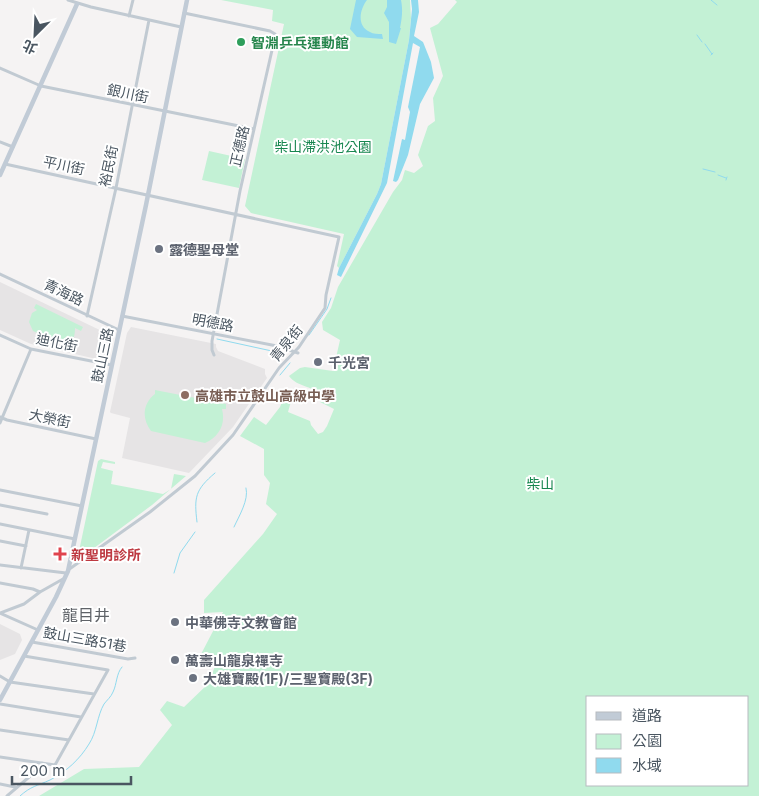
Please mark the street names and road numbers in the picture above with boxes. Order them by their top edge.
street label: 銀川街 [106,80,150,106]
street label: 正德路 [226,124,252,168]
street label: 裕民街 [95,144,121,188]
street label: 平川街 [42,152,86,178]
street label: 青海路 [41,275,87,309]
street label: 明德路 [191,310,235,334]
street label: 青泉街 [266,321,306,365]
street label: 鼓山三路 [88,326,116,384]
street label: 迪化街 [35,329,79,355]
street label: 大榮街 [28,405,72,431]
street label: 鼓山三路51巷 [42,623,128,655]

